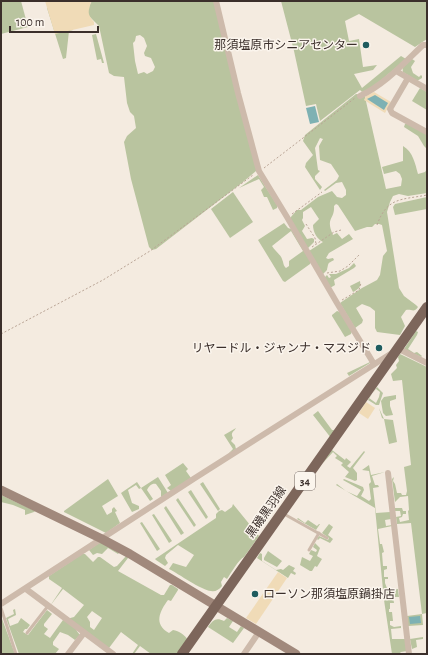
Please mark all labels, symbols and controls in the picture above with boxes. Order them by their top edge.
scale bar [10,8,98,34]
text: 100 m [16,16,44,28]
place label: 那須塩原市シニアセンター [214,38,358,51]
marker: 那須塩原市シニアセンター [361,40,371,50]
place label: リヤードル・ジャンナ・マスジド [192,342,371,354]
marker: リヤードル・ジャンナ・マスジド [374,343,384,353]
road number: 34 [295,472,315,490]
street label: 黒磯黒羽線 [243,483,288,540]
place label: ローソン那須塩原鍋掛店 [263,587,395,600]
marker: ローソン那須塩原鍋掛店 [250,589,260,599]

